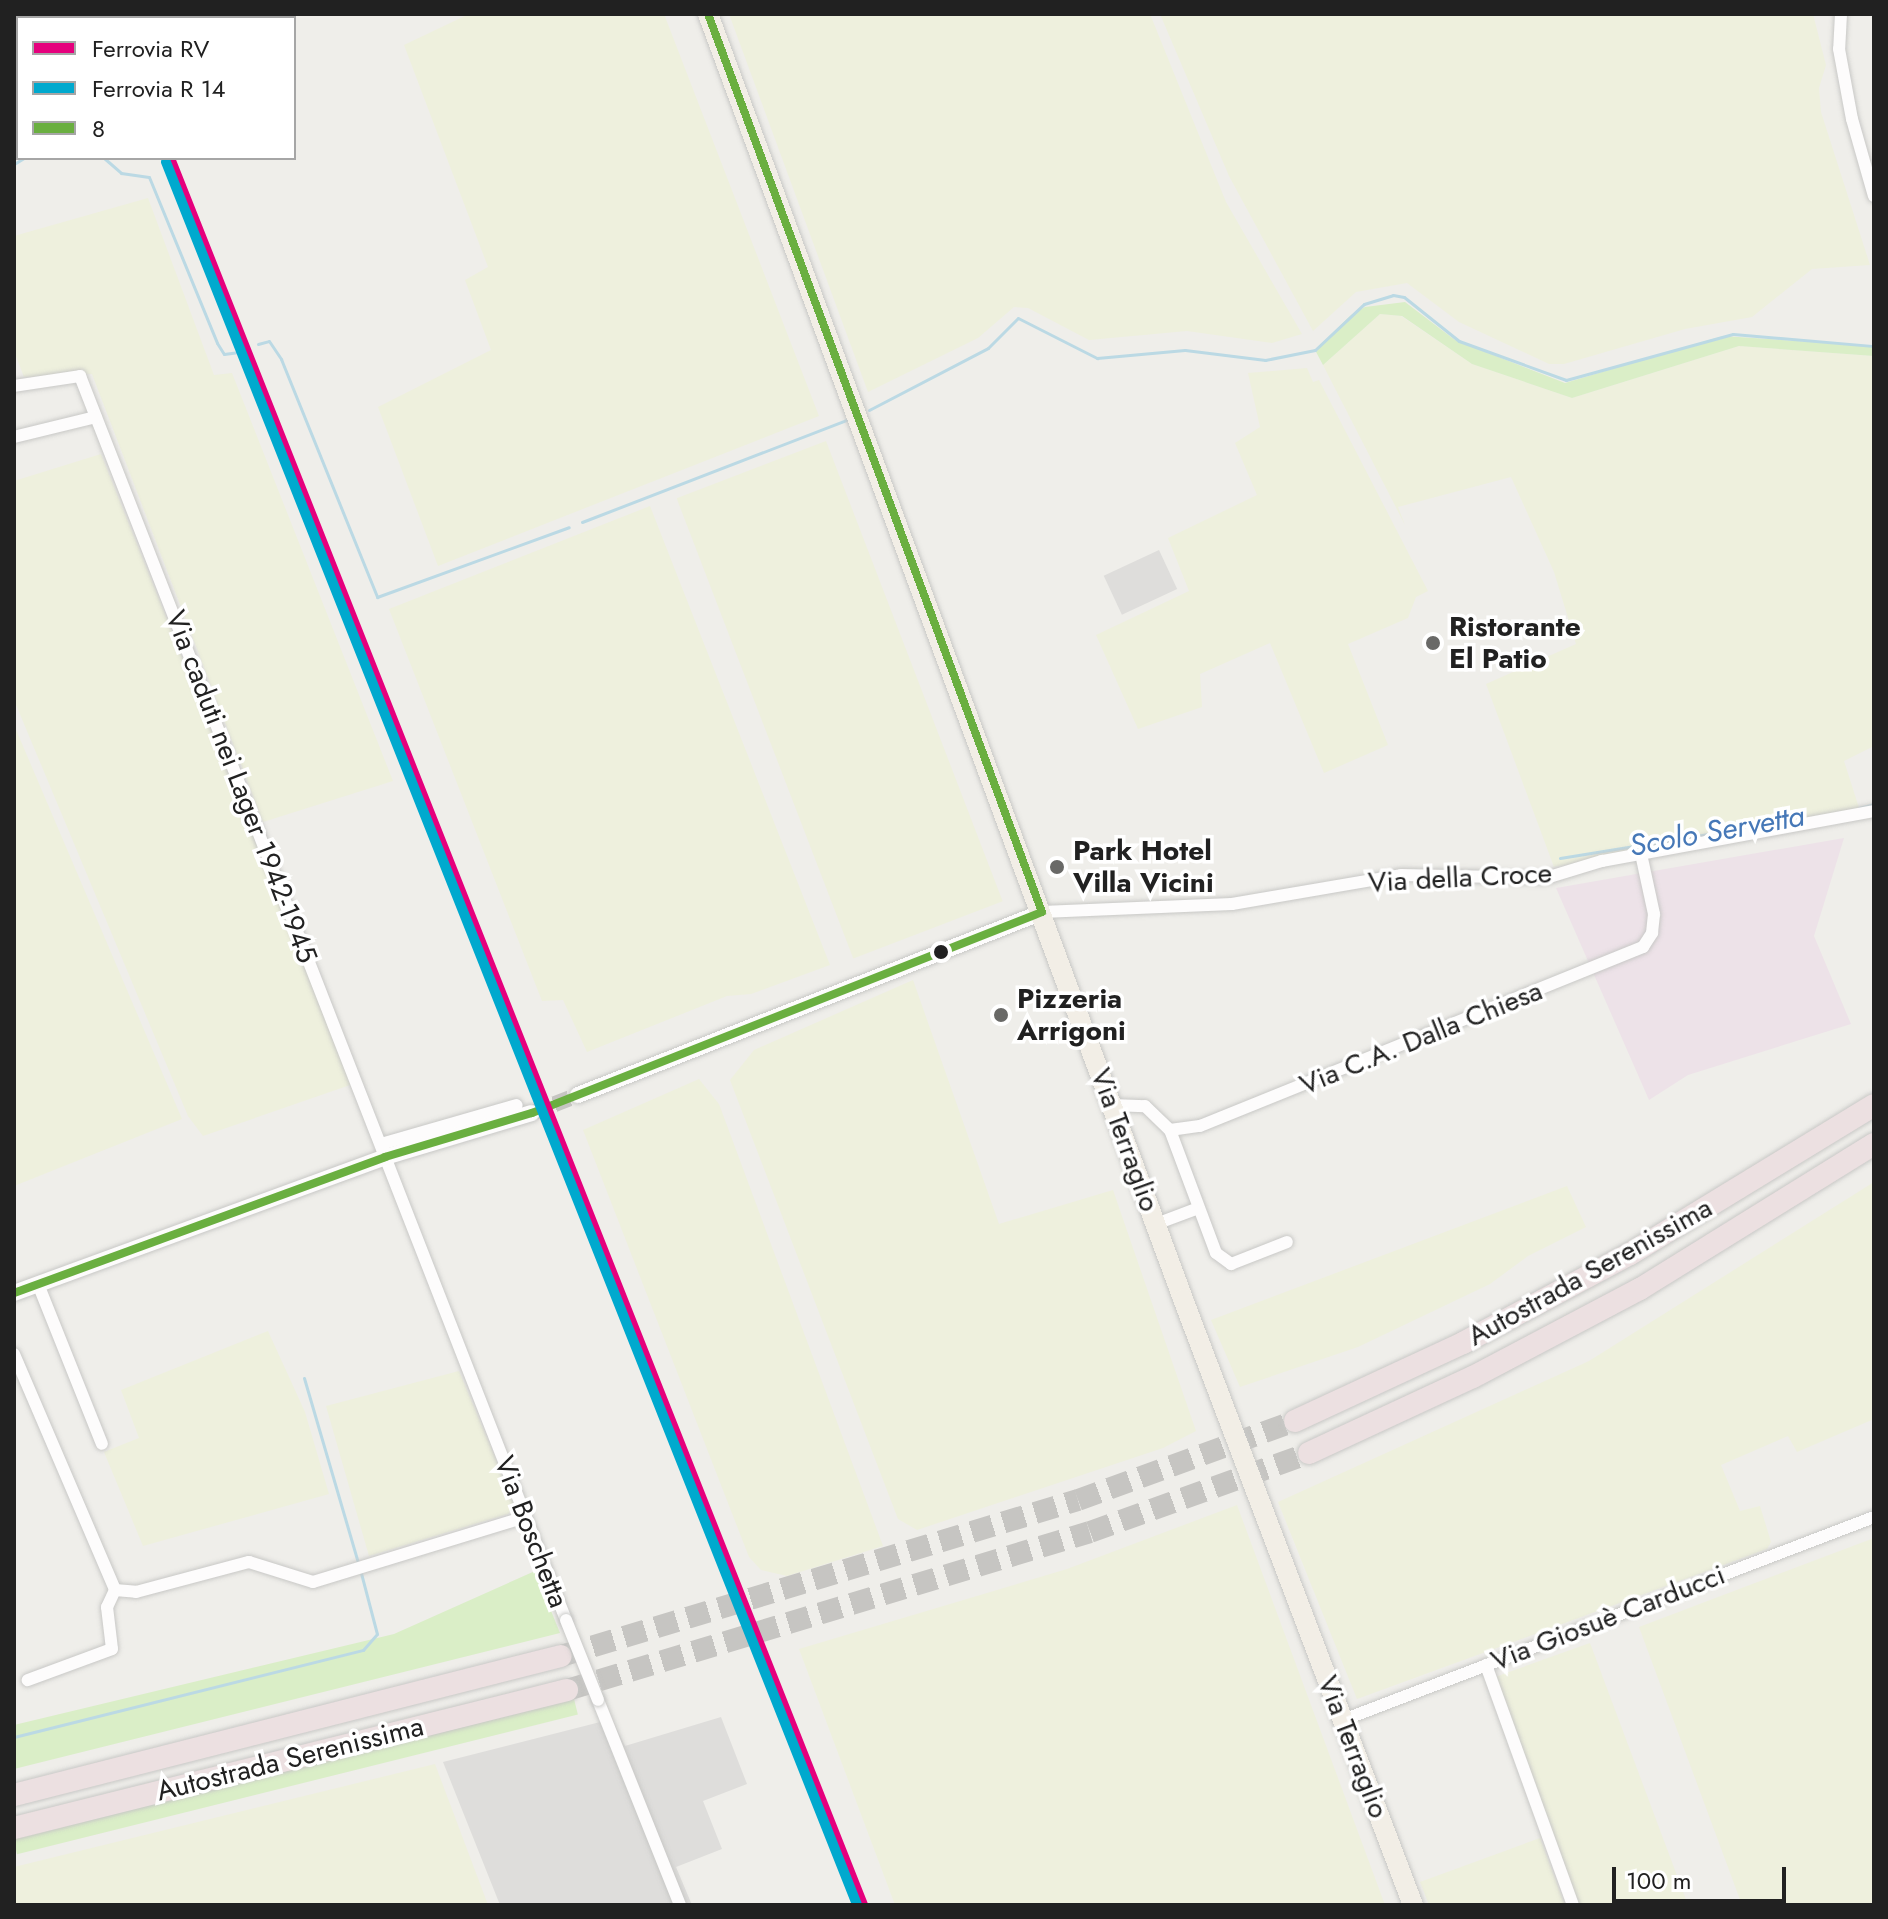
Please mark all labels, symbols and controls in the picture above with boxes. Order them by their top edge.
legend [16,16,296,160]
text: Ferrovia RV [92,31,209,66]
text: Ferrovia R 14 [92,71,225,106]
text: 8 [92,111,105,146]
street label: Via caduti nei Lager 1942-1945 [158,606,324,968]
place label: Ristorante El Patio [1449,610,1581,676]
marker: Ristorante El Patio [1424,634,1442,652]
water label: Scolo Servetta [1627,798,1807,864]
place label: Park Hotel Villa Vicini [1073,834,1214,900]
street label: Via della Croce [1367,856,1553,900]
marker: Park Hotel Villa Vicini [1048,858,1066,876]
unlabelled marker [933,944,949,960]
street label: Via C.A. Dalla Chiesa [1295,974,1547,1102]
place label: Pizzeria Arrigoni [1017,982,1126,1048]
marker: Pizzeria Arrigoni [992,1006,1010,1024]
street label: Via Terraglio [1084,1064,1166,1216]
street label: Autostrada Serenissima [1462,1191,1718,1353]
street label: Via Boschetta [487,1452,575,1612]
street label: Via Giosuè Carducci [1486,1558,1730,1678]
street label: Via Terraglio [1310,1671,1396,1823]
street label: Autostrada Serenissima [153,1710,427,1808]
scale bar [1616,1851,1790,1901]
text: 100 m [1626,1863,1692,1898]

